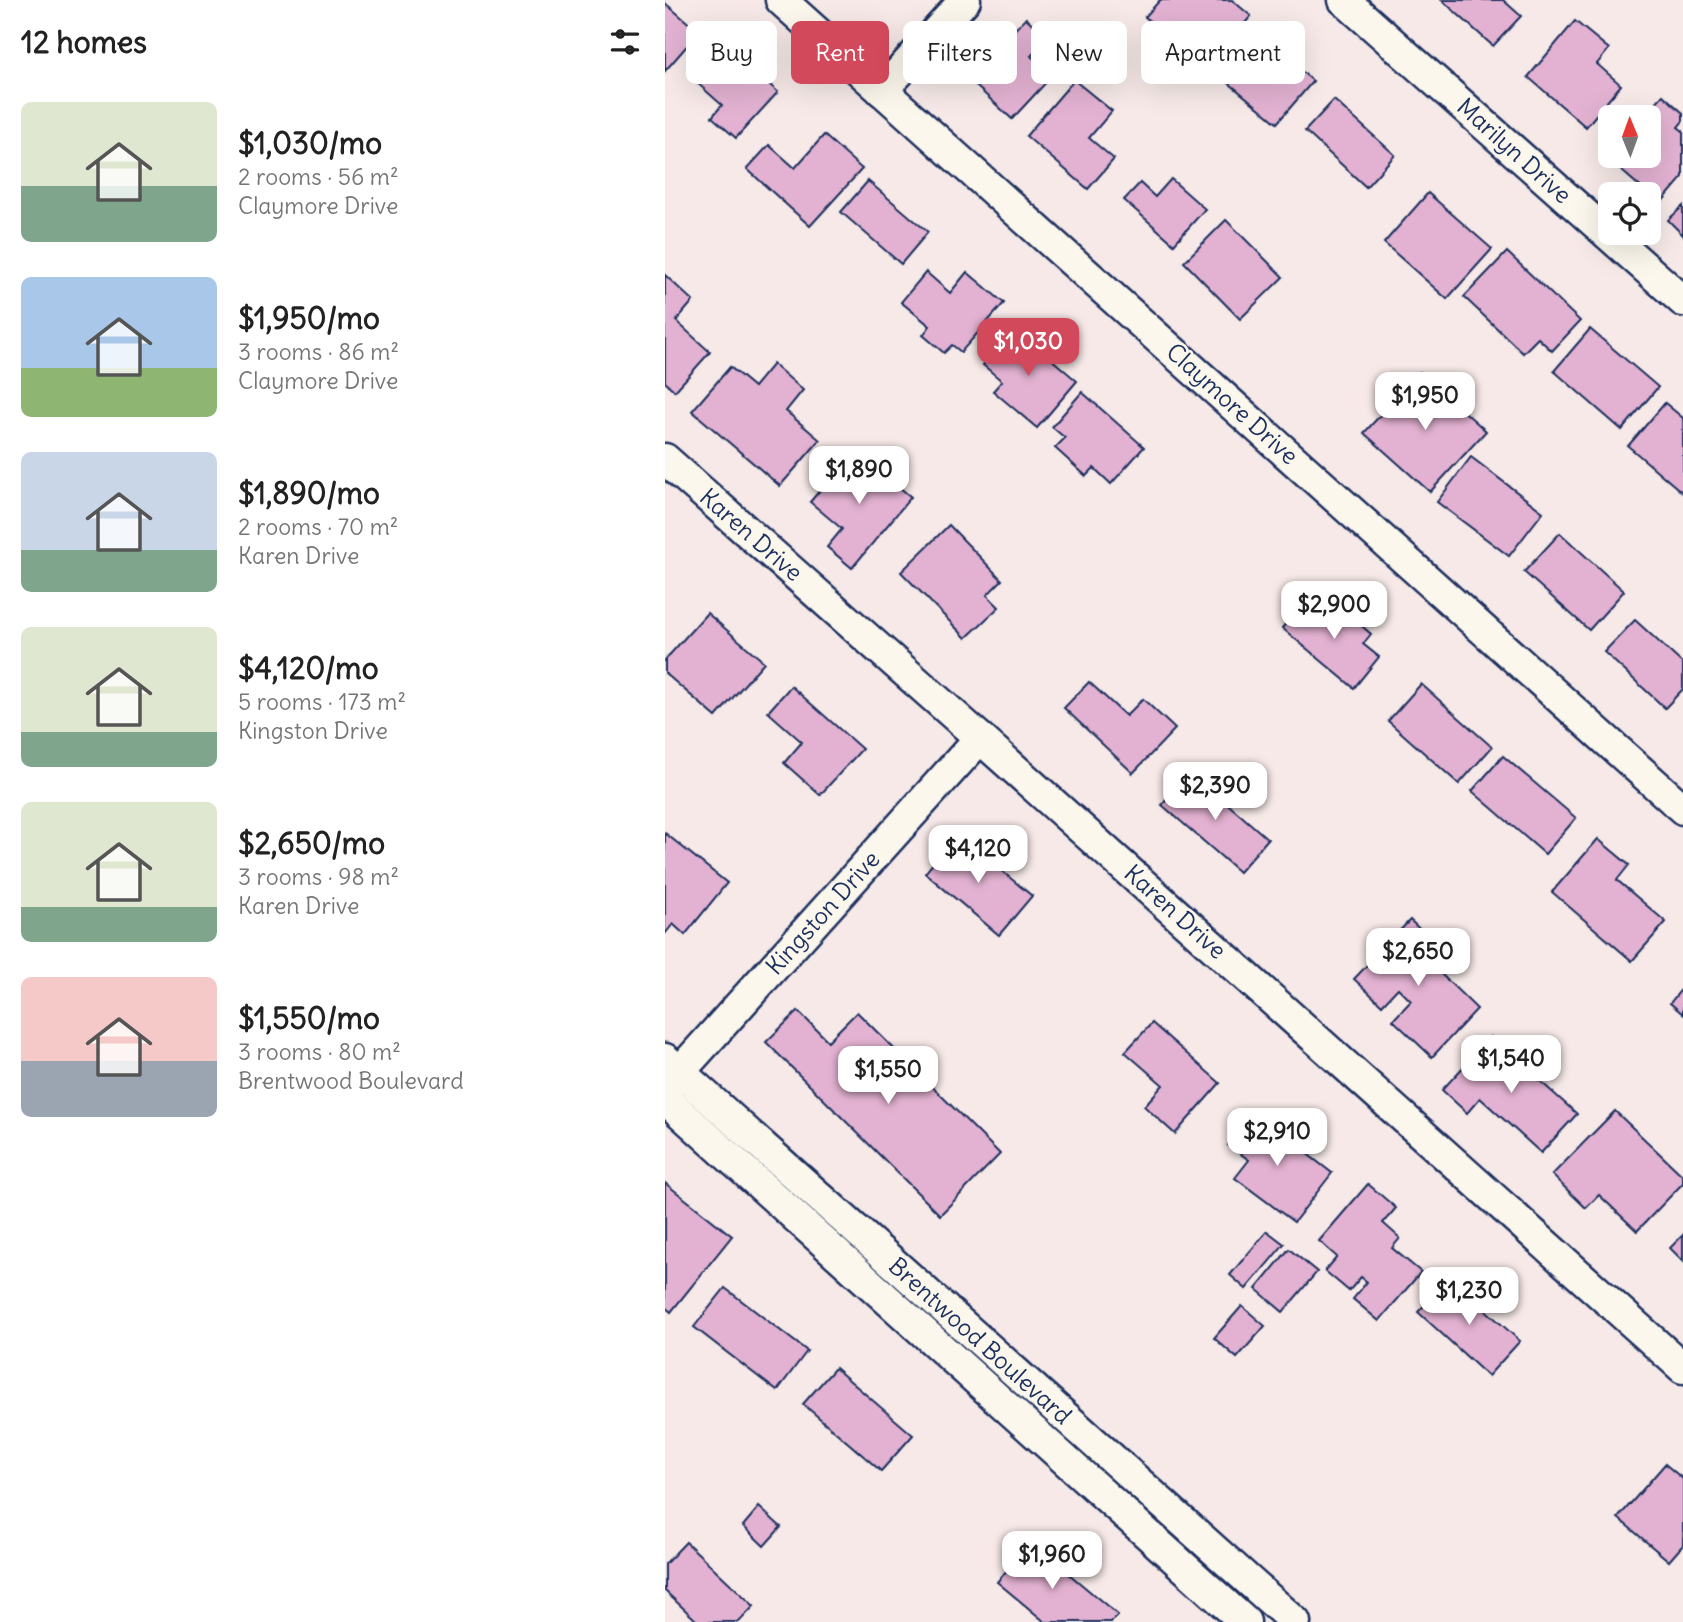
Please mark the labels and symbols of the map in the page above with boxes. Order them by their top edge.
street label: Marilyn Drive [1451,91,1578,209]
north arrow [1598,105,1661,168]
pin: $1,030 [971,318,1085,378]
street label: Claymore Drive [1160,336,1305,470]
pin: $1,950 [1368,372,1482,432]
pin: $1,890 [802,447,916,506]
street label: Karen Drive [694,481,809,587]
pin: $2,900 [1277,582,1391,641]
pin: $2,390 [1158,762,1272,822]
pin: $4,120 [921,826,1035,885]
street label: Kingston Drive [759,844,886,980]
street label: Karen Drive [1119,858,1233,965]
pin: $2,650 [1361,928,1475,988]
pin: $1,540 [1454,1036,1568,1095]
pin: $1,550 [831,1046,945,1106]
pin: $2,910 [1220,1108,1334,1168]
street label: Brentwood Boulevard [883,1250,1078,1430]
pin: $1,230 [1412,1268,1526,1327]
pin: $1,960 [995,1532,1109,1591]

